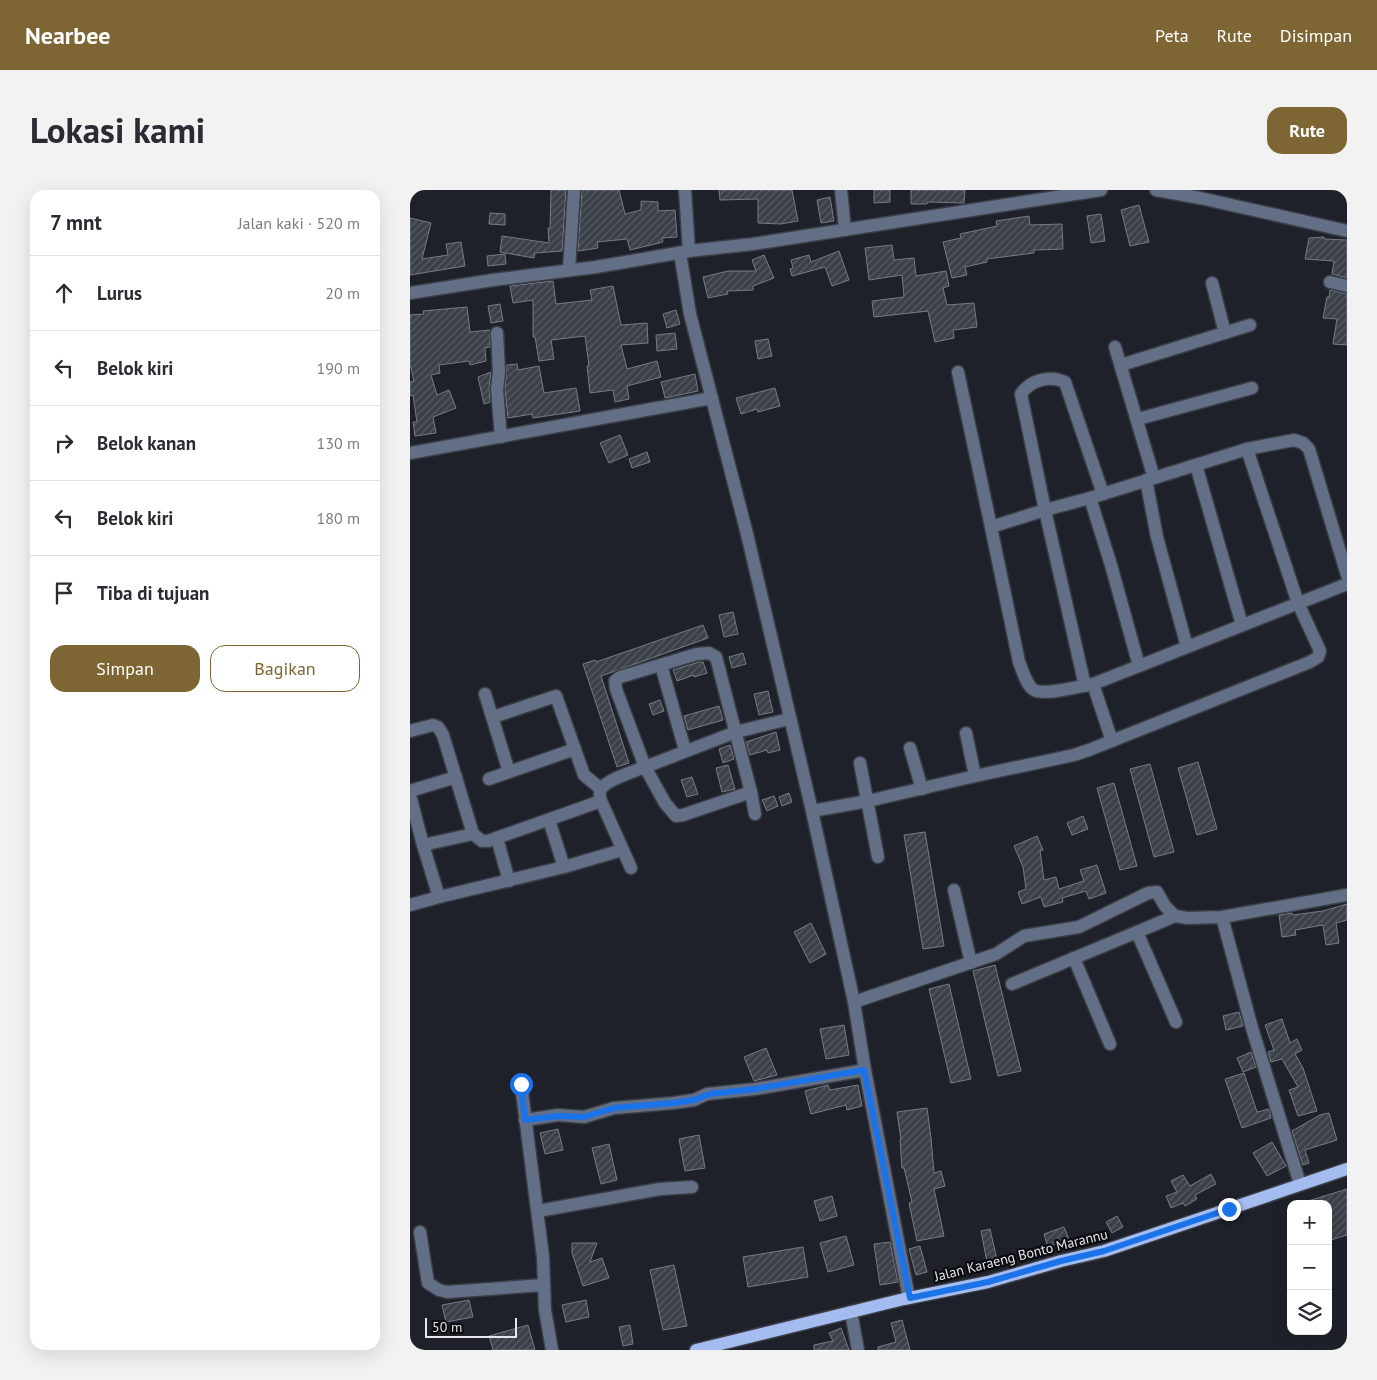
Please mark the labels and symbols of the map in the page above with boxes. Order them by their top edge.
route start [510,1073,533,1096]
route end [1218,1198,1241,1221]
street label: Jalan Karaeng Bonto Marannu [931,1225,1110,1286]
scale bar [425,1315,518,1338]

